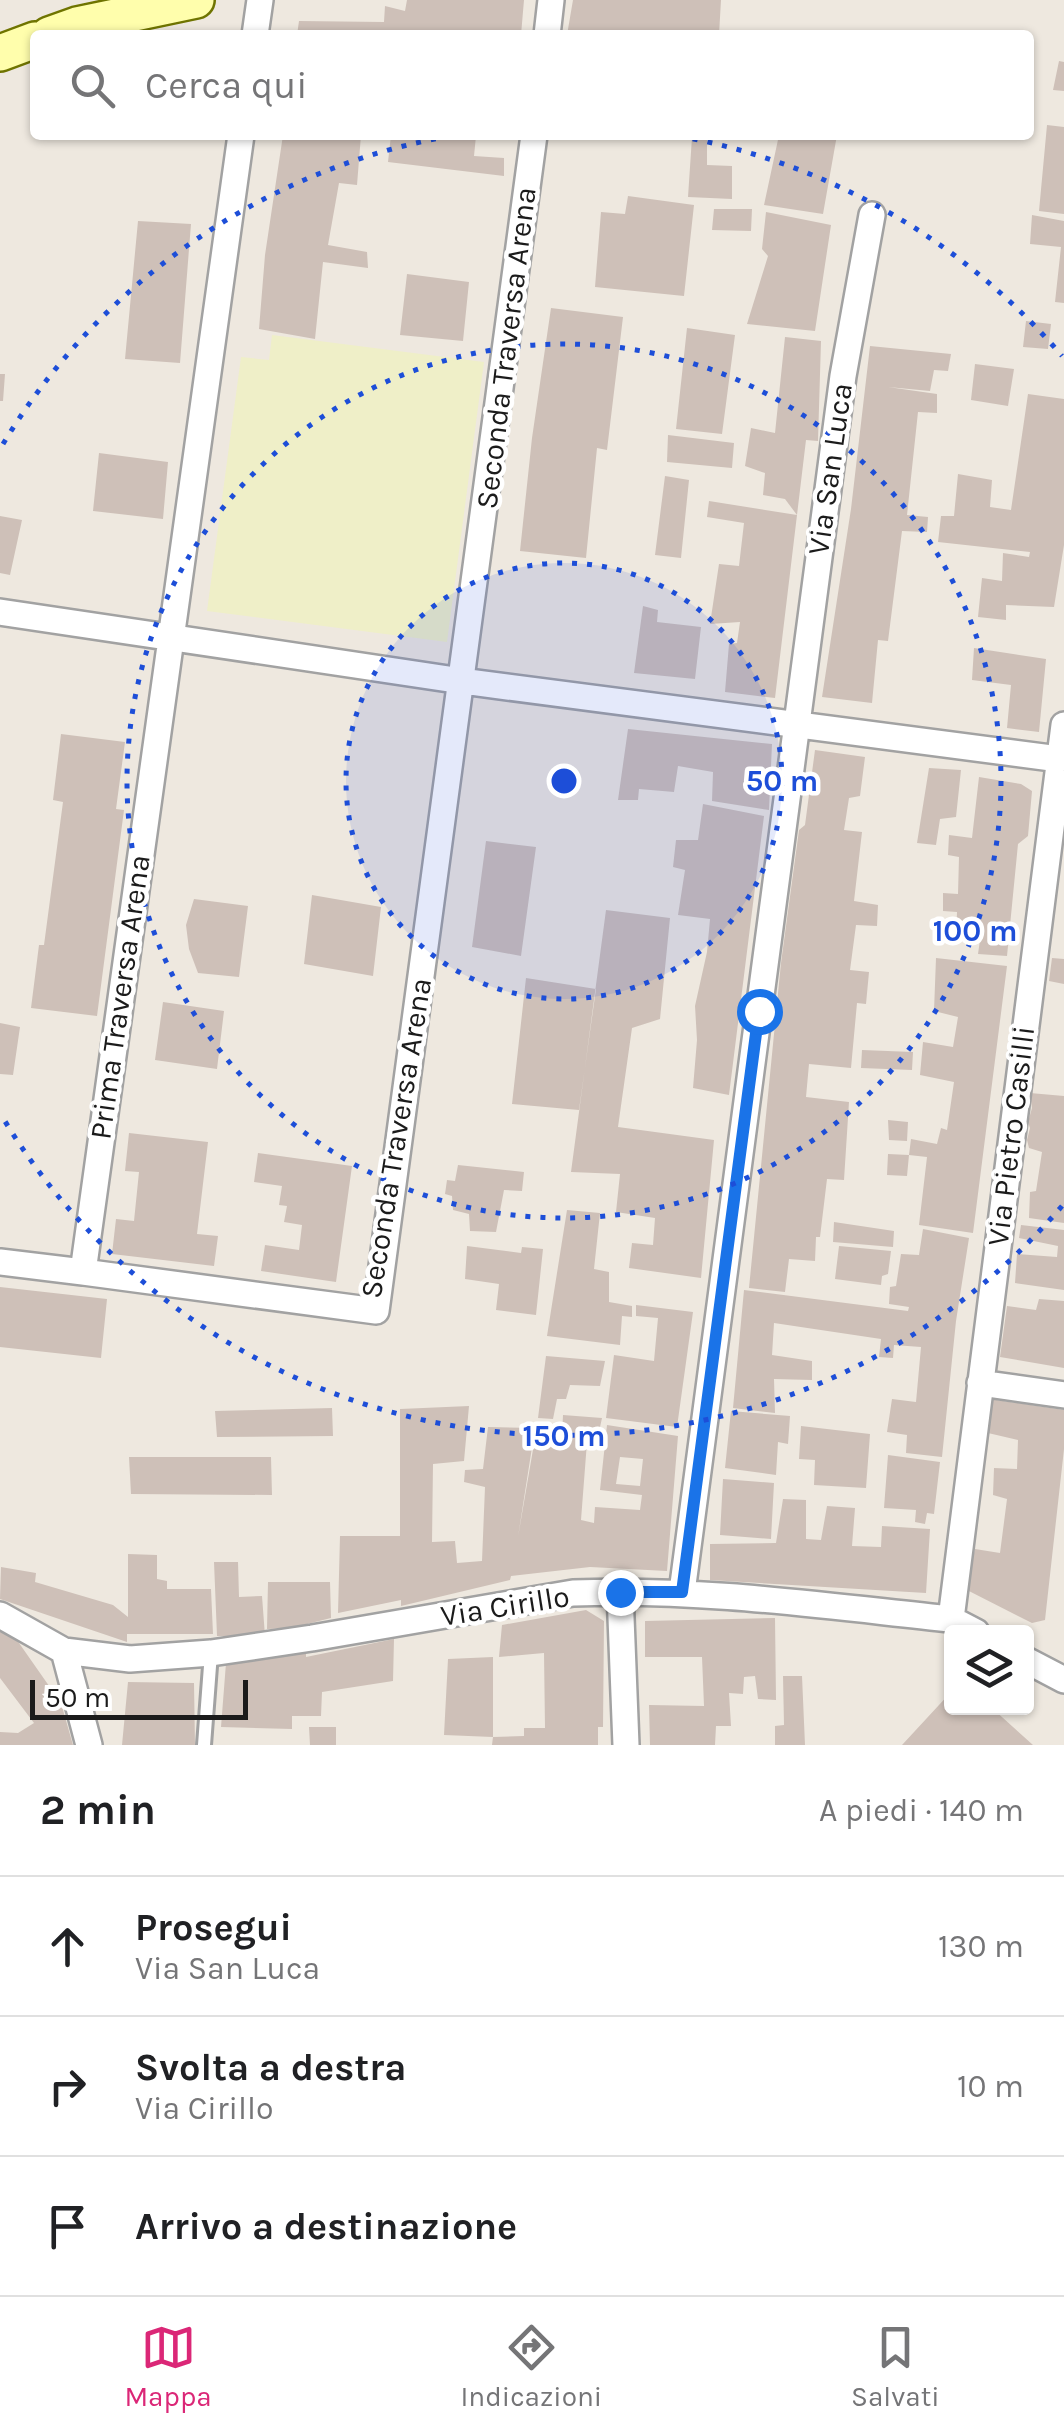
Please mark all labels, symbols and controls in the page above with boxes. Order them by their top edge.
search box [30,30,1034,140]
icon: search [65,58,120,113]
text: Cerca qui [145,63,308,108]
street label: Seconda Traversa Arena [468,185,544,511]
street label: Via San Luca [800,381,860,557]
centre of rings [546,763,582,799]
text: 50 m [746,763,818,799]
street label: Prima Traversa Arena [82,852,158,1142]
text: 100 m [933,913,1017,949]
street label: Seconda Traversa Arena [353,975,439,1301]
route start [737,989,783,1035]
street label: Via Pietro Casilli [980,1024,1042,1248]
text: 150 m [522,1418,606,1454]
route end [598,1570,644,1616]
street label: Via Cirillo [438,1578,572,1634]
map controls [944,1625,1034,1715]
button: layers [944,1625,1034,1715]
scale bar [30,1675,248,1720]
text: 50 m [45,1681,110,1714]
text: 2 min [40,1785,156,1835]
text: A piedi · 140 m [819,1792,1024,1829]
text: Prosegui [135,1905,292,1950]
icon: ahead [40,1919,95,1974]
text: 130 m [938,1928,1024,1965]
text: Via San Luca [135,1950,320,1987]
text: Svolta a destra [135,2045,406,2090]
icon: right [40,2059,95,2114]
text: 10 m [957,2068,1024,2105]
text: Via Cirillo [135,2090,273,2127]
icon: arrive [40,2199,95,2254]
text: Arrivo a destinazione [135,2204,517,2249]
tab: Mappa [124,2320,212,2413]
tab: Indicazioni [461,2320,602,2413]
tab: Salvati [851,2320,940,2413]

